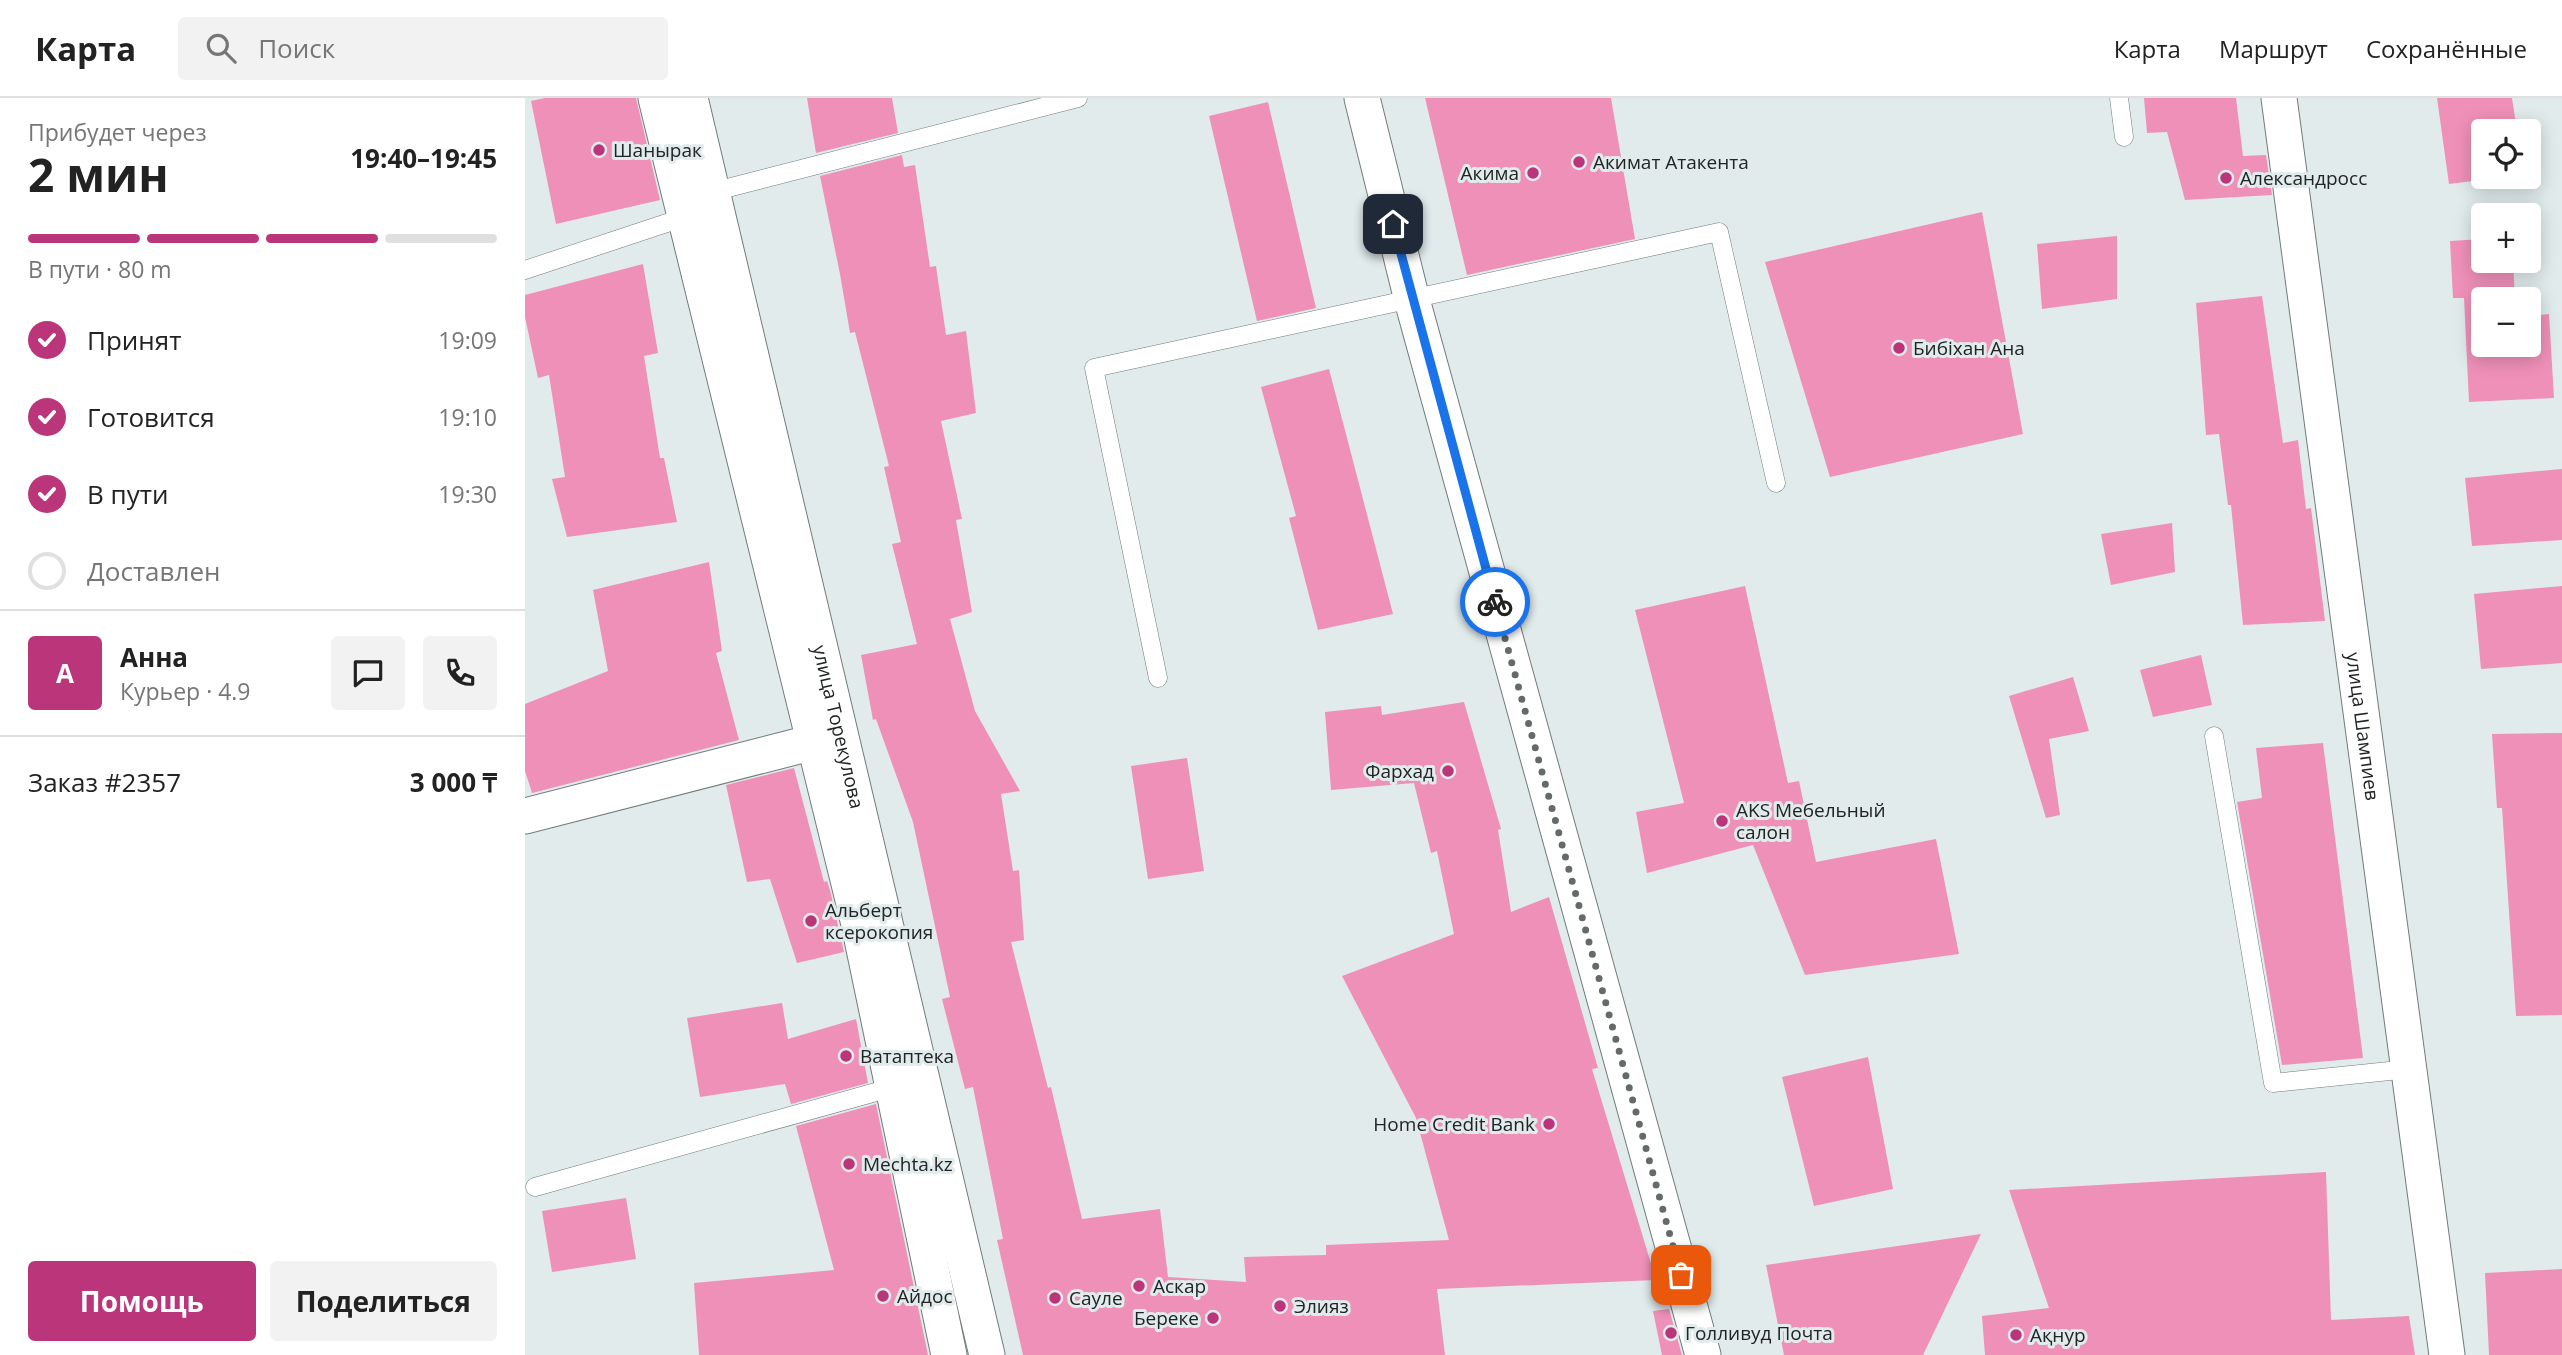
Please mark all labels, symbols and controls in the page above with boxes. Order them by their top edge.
search box [178,17,668,80]
text: Карта [35,26,136,71]
icon: search [202,29,240,67]
text: Поиск [258,30,335,66]
text: Карта [2114,32,2181,65]
text: Маршрут [2219,32,2328,65]
text: Сохранённые [2366,32,2527,65]
text: Прибудет через [28,116,207,148]
map controls [2471,119,2541,357]
button: locate [2471,119,2541,189]
place label: Шанырак [613,137,702,163]
text: 19:40–19:45 [350,140,497,176]
marker: Шанырак [591,142,607,158]
text: 2 мин [28,143,169,205]
place label: Акимат Атакента [1593,149,1749,175]
marker: Акимат Атакента [1571,154,1587,170]
place label: Акима [1461,160,1519,186]
marker: Акима [1525,165,1541,181]
place label: Александросс [2240,165,2367,191]
marker: Александросс [2218,170,2234,186]
pin [1363,194,1423,254]
button: + [2471,203,2541,273]
icon: home [1374,205,1412,243]
text: В пути · 80 m [28,253,172,285]
button: − [2471,287,2541,357]
icon: check [28,321,66,359]
text: Принят [87,322,181,358]
text: 19:09 [438,324,497,356]
place label: Бибіхан Ана [1913,335,2025,361]
marker: Бибіхан Ана [1891,340,1907,356]
icon: check [28,398,66,436]
text: Готовится [87,399,215,435]
text: 19:10 [438,401,497,433]
icon: check [28,475,66,513]
text: В пути [87,476,168,512]
text: 19:30 [438,478,497,510]
text: Доставлен [87,553,220,589]
courier [1460,567,1530,637]
icon: bike [1476,583,1514,621]
button: chat [331,636,405,710]
button: phone [423,636,497,710]
text: Анна [120,639,188,675]
street label: улица Торекулова [807,642,870,811]
street label: улица Шампиев [2340,651,2386,802]
text: А [56,655,74,691]
text: Курьер · 4.9 [120,675,251,707]
place label: Фархад [1365,758,1434,784]
marker: Фархад [1440,763,1456,779]
text: Заказ #2357 [28,764,181,800]
text: 3 000 ₸ [410,764,497,800]
place label: AKS Мебельный салон [1736,797,1886,845]
marker: AKS Мебельный салон [1714,813,1730,829]
place label: Альберт ксерокопия [825,897,933,945]
marker: Альберт ксерокопия [803,913,819,929]
place label: Ватаптека [860,1043,954,1069]
marker: Ватаптека [838,1048,854,1064]
place label: Home Credit Bank [1373,1111,1535,1137]
marker: Home Credit Bank [1541,1116,1557,1132]
place label: Mechta.kz [863,1151,953,1177]
marker: Mechta.kz [841,1156,857,1172]
pin [1651,1245,1711,1305]
icon: bag [1662,1256,1700,1294]
button: Помощь [28,1261,256,1341]
button: Поделиться [270,1261,497,1341]
place label: Аскар [1153,1273,1206,1299]
marker: Аскар [1131,1278,1147,1294]
place label: Айдос [897,1283,953,1309]
place label: Сауле [1069,1285,1123,1311]
marker: Айдос [875,1288,891,1304]
marker: Сауле [1047,1290,1063,1306]
place label: Элияз [1294,1293,1349,1319]
marker: Элияз [1272,1298,1288,1314]
place label: Береке [1134,1305,1199,1331]
marker: Береке [1205,1310,1221,1326]
place label: Голливуд Почта [1685,1320,1833,1346]
place label: Ақнур [2030,1322,2086,1348]
marker: Голливуд Почта [1663,1325,1679,1341]
marker: Ақнур [2008,1327,2024,1343]

